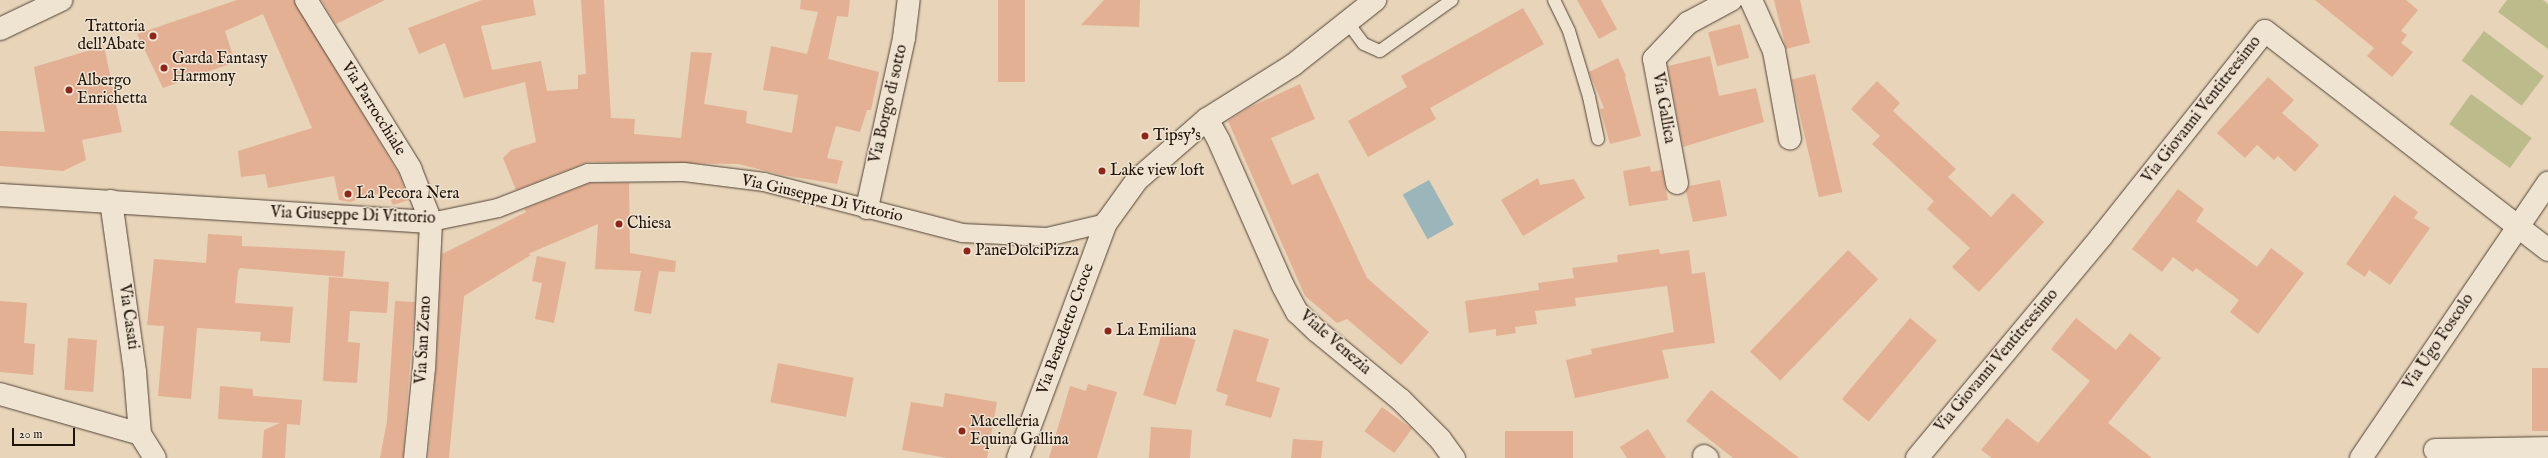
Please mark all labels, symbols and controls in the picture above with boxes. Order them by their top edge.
place label: Trattoria dell'Abate [77,17,145,55]
marker: Trattoria dell'Abate [148,31,158,41]
street label: Via Giovanni Ventitreesimo [2139,33,2265,187]
street label: Via Borgo di sotto [866,43,912,165]
place label: Garda Fantasy Harmony [172,49,268,87]
street label: Via Parrocchiale [337,59,409,159]
marker: Garda Fantasy Harmony [159,63,169,73]
place label: Albergo Enrichetta [77,71,147,109]
street label: Via Gallica [1647,71,1679,145]
marker: Albergo Enrichetta [64,85,74,95]
place label: Tipsy's [1153,126,1201,146]
marker: Tipsy's [1140,131,1150,141]
place label: Lake view loft [1110,161,1204,181]
marker: Lake view loft [1097,166,1107,176]
street label: Via Giuseppe Di Vittorio [739,171,905,227]
place label: La Pecora Nera [356,184,459,204]
marker: La Pecora Nera [343,189,353,199]
street label: Via Giuseppe Di Vittorio [270,204,436,228]
place label: Chiesa [627,214,671,234]
marker: Chiesa [614,219,624,229]
place label: PaneDolciPizza [975,241,1079,261]
marker: PaneDolciPizza [962,246,972,256]
street label: Via Benedetto Croce [1033,261,1099,397]
street label: Via Casati [114,283,142,351]
street label: Via Giovanni Ventitreesimo [1931,285,2063,437]
street label: Via Ugo Foscolo [2400,290,2478,394]
street label: Via San Zeno [412,296,436,384]
street label: Viale Venezia [1295,307,1375,379]
place label: La Emiliana [1116,321,1197,341]
marker: La Emiliana [1103,326,1113,336]
place label: Macelleria Equina Gallina [970,412,1069,450]
scale bar [14,420,77,446]
marker: Macelleria Equina Gallina [957,426,967,436]
text: 20 m [19,427,42,442]

